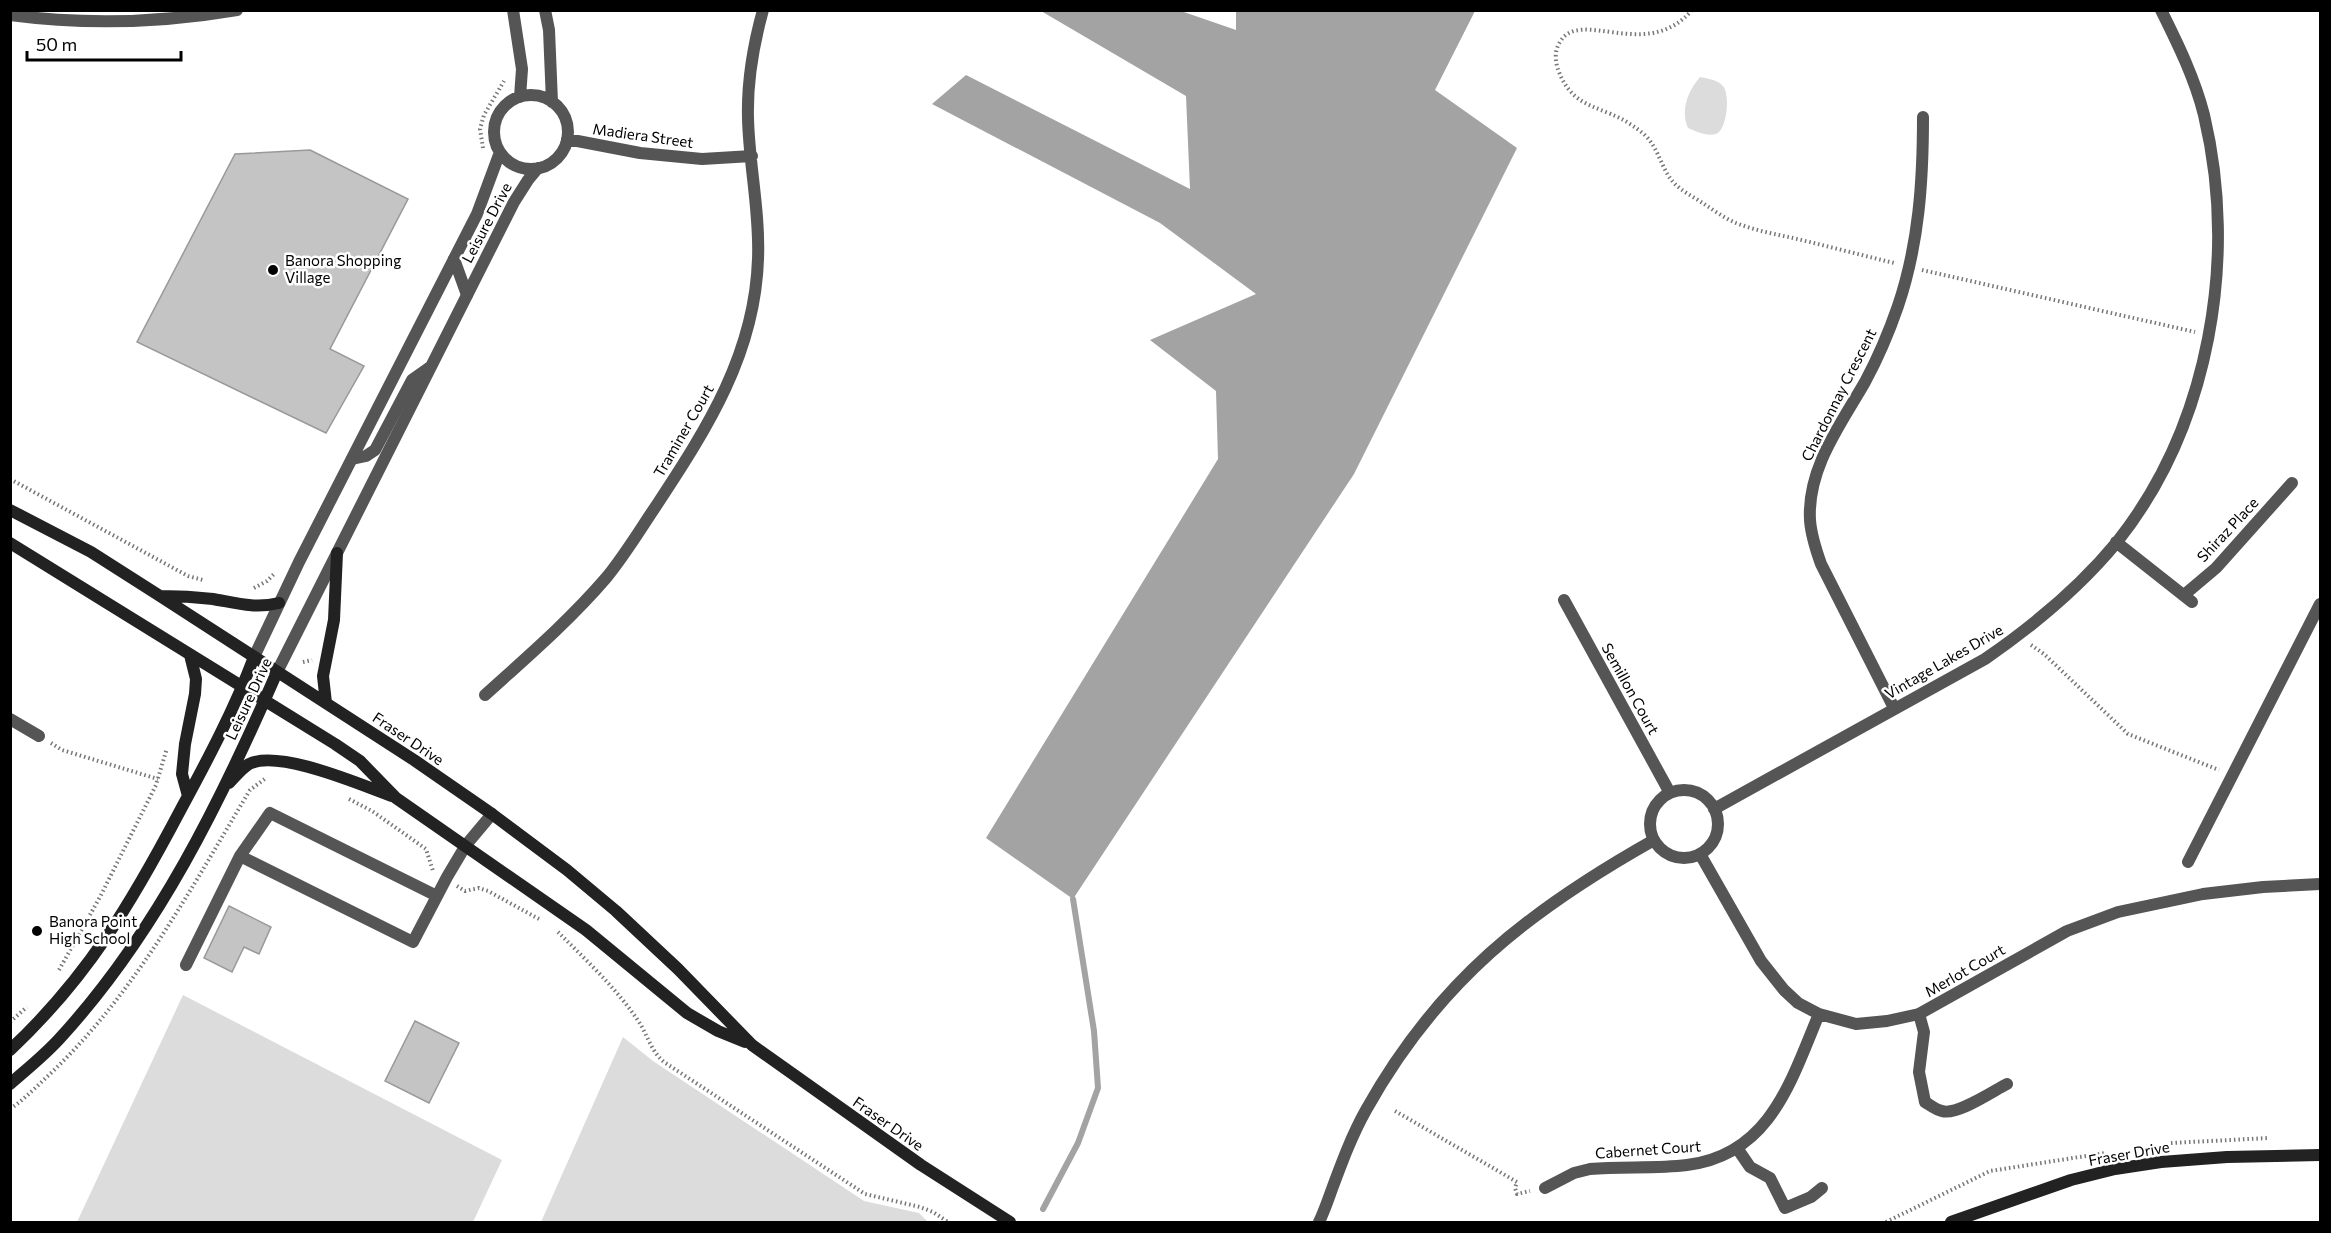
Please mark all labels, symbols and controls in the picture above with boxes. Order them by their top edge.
scale bar [27,24,182,62]
text: 50 m [36,33,77,55]
street label: Madiera Street [592,119,695,151]
street label: Leisure Drive [457,179,515,266]
place label: Banora Shopping Village [285,251,401,286]
marker: Banora Shopping Village [266,263,280,277]
street label: Chardonnay Crescent [1797,325,1879,464]
street label: Traminer Court [649,381,717,480]
street label: Shiraz Place [2193,493,2262,565]
street label: Vintage Lakes Drive [1881,620,2006,702]
street label: Semillon Court [1598,640,1663,737]
street label: Leisure Drive [221,655,275,742]
street label: Fraser Drive [370,708,448,769]
place label: Banora Point High School [49,912,137,947]
marker: Banora Point High School [30,924,44,938]
street label: Merlot Court [1921,940,2008,1000]
street label: Fraser Drive [850,1092,927,1154]
street label: Cabernet Court [1594,1136,1701,1162]
street label: Fraser Drive [2087,1137,2171,1169]

